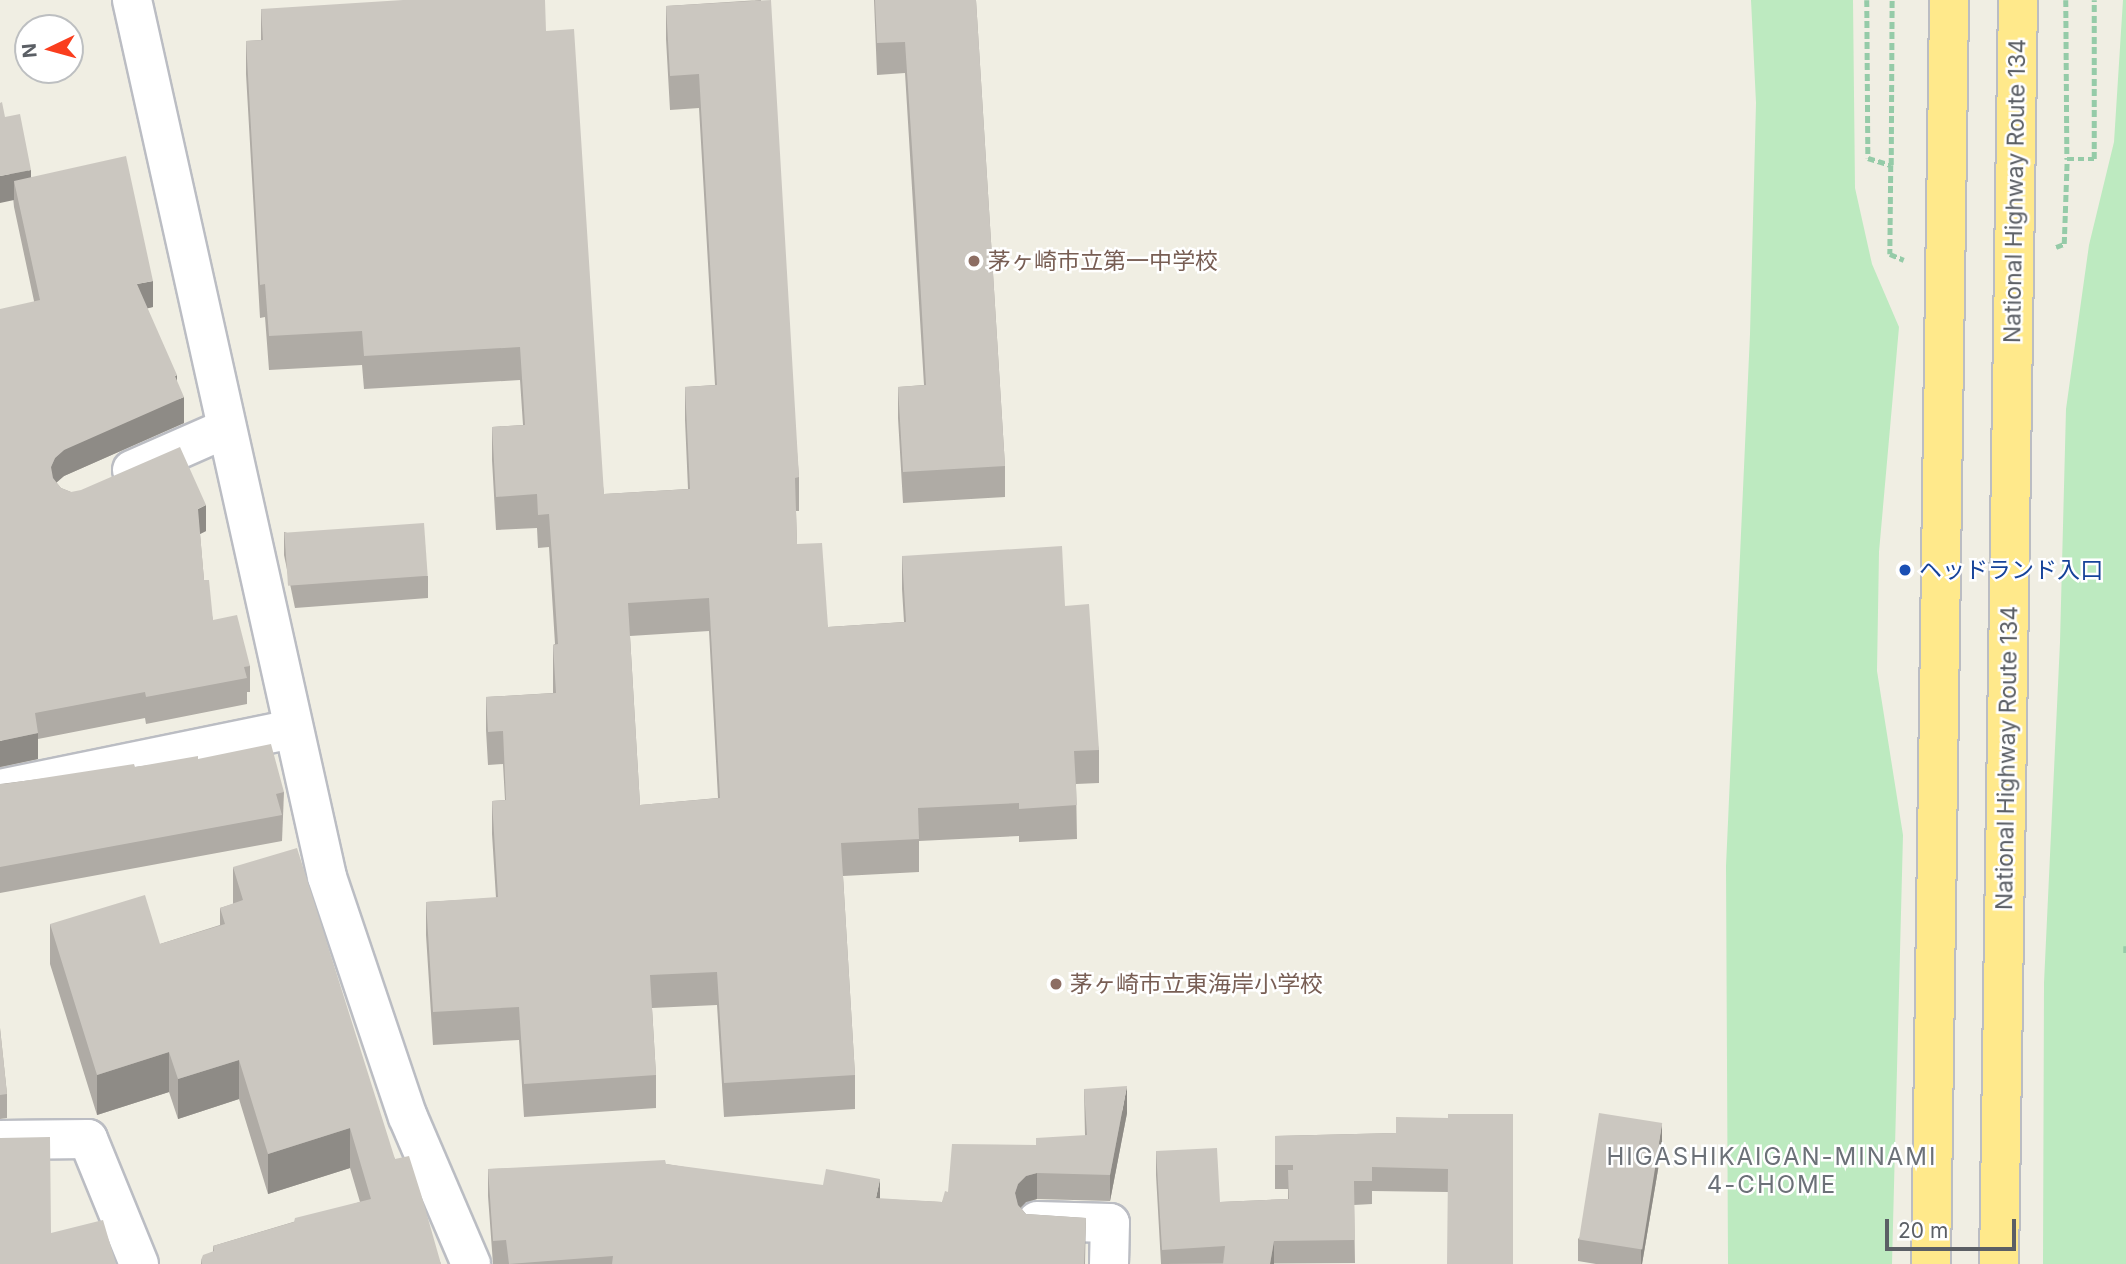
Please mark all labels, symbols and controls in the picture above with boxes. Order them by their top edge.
north arrow [14,14,84,84]
street label: National Highway Route 134 [1999,39,2031,343]
text: N [17,42,42,59]
place label: 茅ヶ崎市立第一中学校 [988,247,1218,275]
marker: 茅ヶ崎市立第一中学校 [966,253,982,269]
place label: ヘッドランド入口 [1919,556,2103,584]
marker: ヘッドランド入口 [1897,562,1913,578]
street label: National Highway Route 134 [1991,606,2023,910]
place label: 茅ヶ崎市立東海岸小学校 [1070,970,1323,998]
marker: 茅ヶ崎市立東海岸小学校 [1048,976,1064,992]
district label: HIGASHIKAIGAN-MINAMI 4-CHOME [1609,1143,1935,1199]
scale bar [1888,1204,2019,1248]
text: 20 m [1898,1218,1948,1243]

